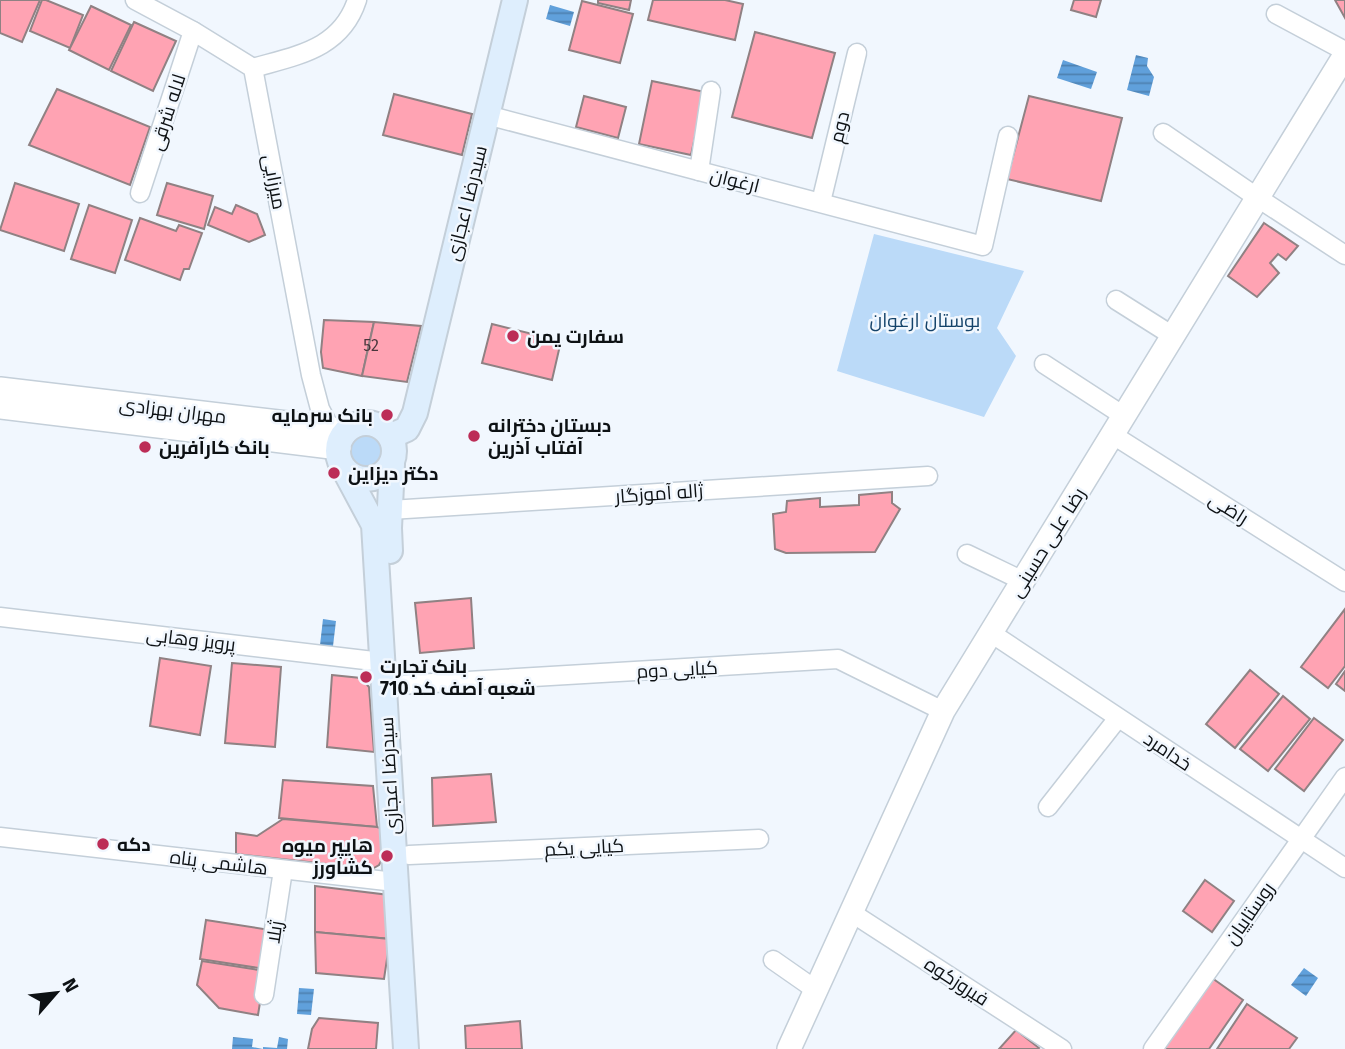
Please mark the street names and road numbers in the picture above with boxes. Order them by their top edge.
street label: لاله شرقی [144,71,191,153]
street label: دوم [825,109,856,146]
street label: سیدرضا اعجازی [441,143,492,263]
street label: میرزایی [258,153,291,212]
street label: ارغوان [708,163,762,198]
street label: مهران بهزادی [118,393,228,428]
street label: ژاله آموزگار [613,479,704,508]
street label: رضا علی حسینی [1005,483,1090,601]
street label: راضی [1205,487,1253,529]
street label: پرویز وهابی [145,623,237,657]
street label: کیایی دوم [636,656,718,685]
street label: سیدرضا اعجازی [375,716,404,836]
street label: خدامرد [1139,727,1196,776]
street label: کیایی یکم [543,834,625,863]
street label: هاشمی پناه [169,845,269,881]
street label: روستاییان [1220,878,1279,949]
street label: ژیلا [261,919,288,945]
street label: فیروزکوه [920,952,993,1011]

